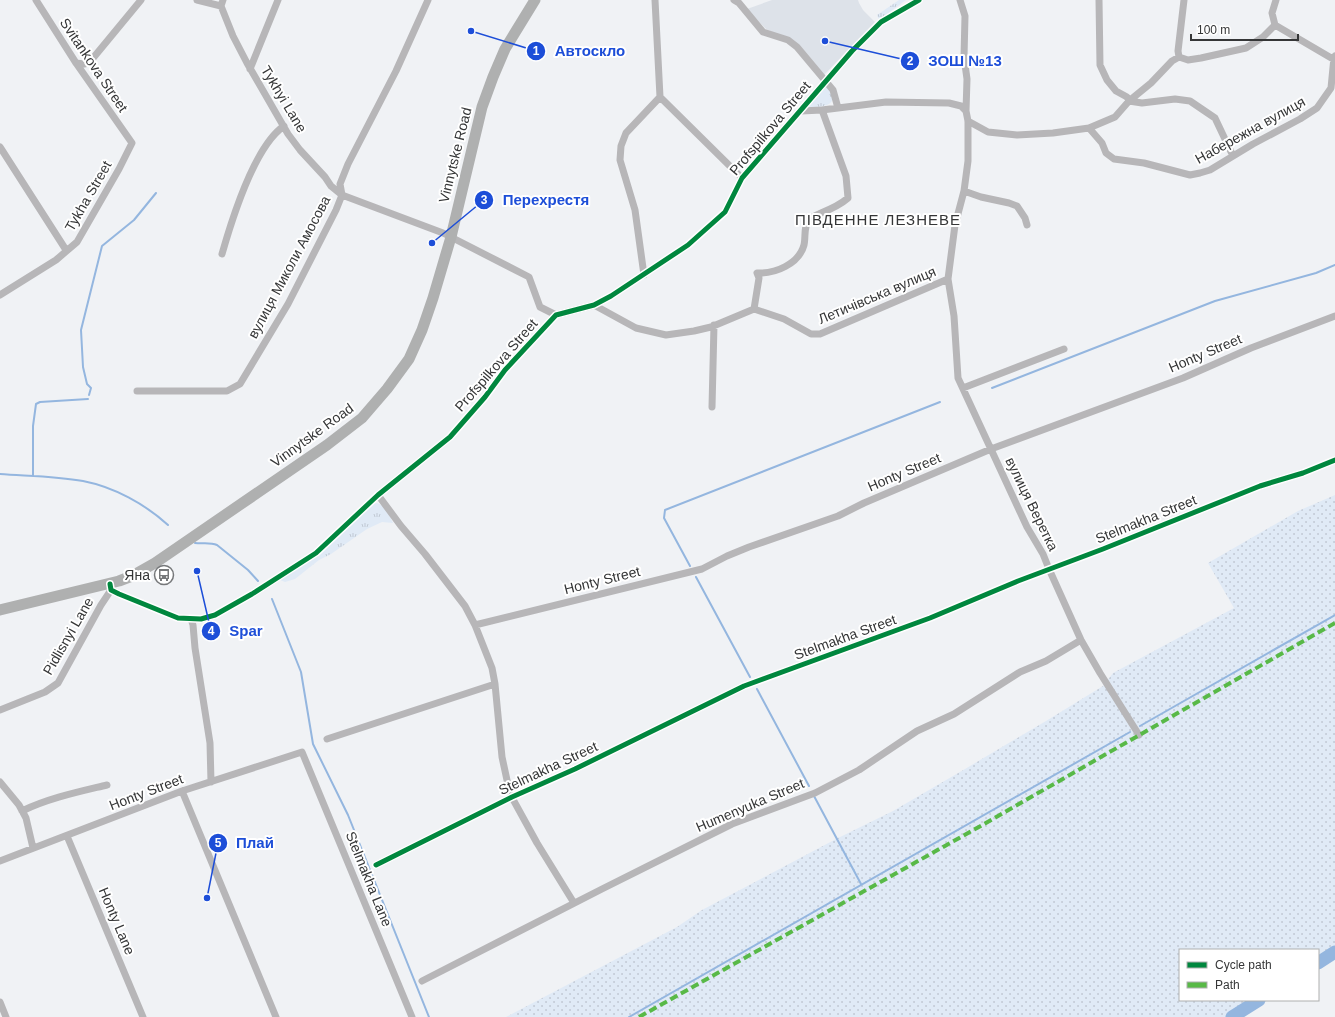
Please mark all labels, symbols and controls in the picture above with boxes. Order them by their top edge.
street label: Svitankova Street [57,15,131,115]
scale bar [1191,16,1298,42]
text: 100 m [1197,23,1230,37]
callout: Автоскло [526,37,633,64]
text: Автоскло [555,42,625,59]
text: 1 [533,44,540,58]
callout: ЗОШ №13 [900,48,1010,75]
text: ЗОШ №13 [928,52,1002,69]
text: 2 [907,54,914,68]
street label: Tykhyi Lane [258,63,310,135]
street label: Profspilkova Street [726,78,814,178]
street label: Набережна вулиця [1192,93,1308,167]
street label: Vinnytske Road [435,106,475,204]
street label: Tykha Street [61,158,115,234]
callout: Перехрестя [474,186,597,213]
text: Перехрестя [503,191,589,208]
street label: вулиця Миколи Амосова [245,193,334,341]
text: 3 [481,193,488,207]
district label: ПІВДЕННЕ ЛЕЗНЕВЕ [795,211,961,228]
street label: Летичівська вулиця [816,263,938,327]
street label: Profspilkova Street [451,315,541,415]
street label: Honty Street [1166,330,1244,376]
street label: Vinnytske Road [268,400,356,470]
street label: Honty Street [865,449,943,495]
street label: вулиця Веретка [1002,455,1062,554]
street label: Stelmakha Street [1093,491,1199,547]
street label: Honty Street [562,563,642,597]
bus stop icon: Яна [153,564,175,586]
place label: Яна [124,567,150,583]
street label: Pidlisnyi Lane [39,594,97,677]
street label: Stelmakha Street [792,611,898,663]
callout: Spar [201,618,270,645]
text: Spar [229,622,263,639]
text: 4 [208,624,215,638]
street label: Stelmakha Street [496,738,600,798]
street label: Honty Street [107,771,185,813]
street label: Humenyuka Street [694,775,807,835]
callout: Плай [208,829,282,856]
street label: Stelmakha Lane [343,829,395,929]
text: Плай [236,834,274,851]
text: 5 [215,836,222,850]
street label: Honty Lane [96,885,138,957]
legend [1179,949,1319,1001]
text: Cycle path [1215,958,1272,972]
text: Path [1215,978,1240,992]

